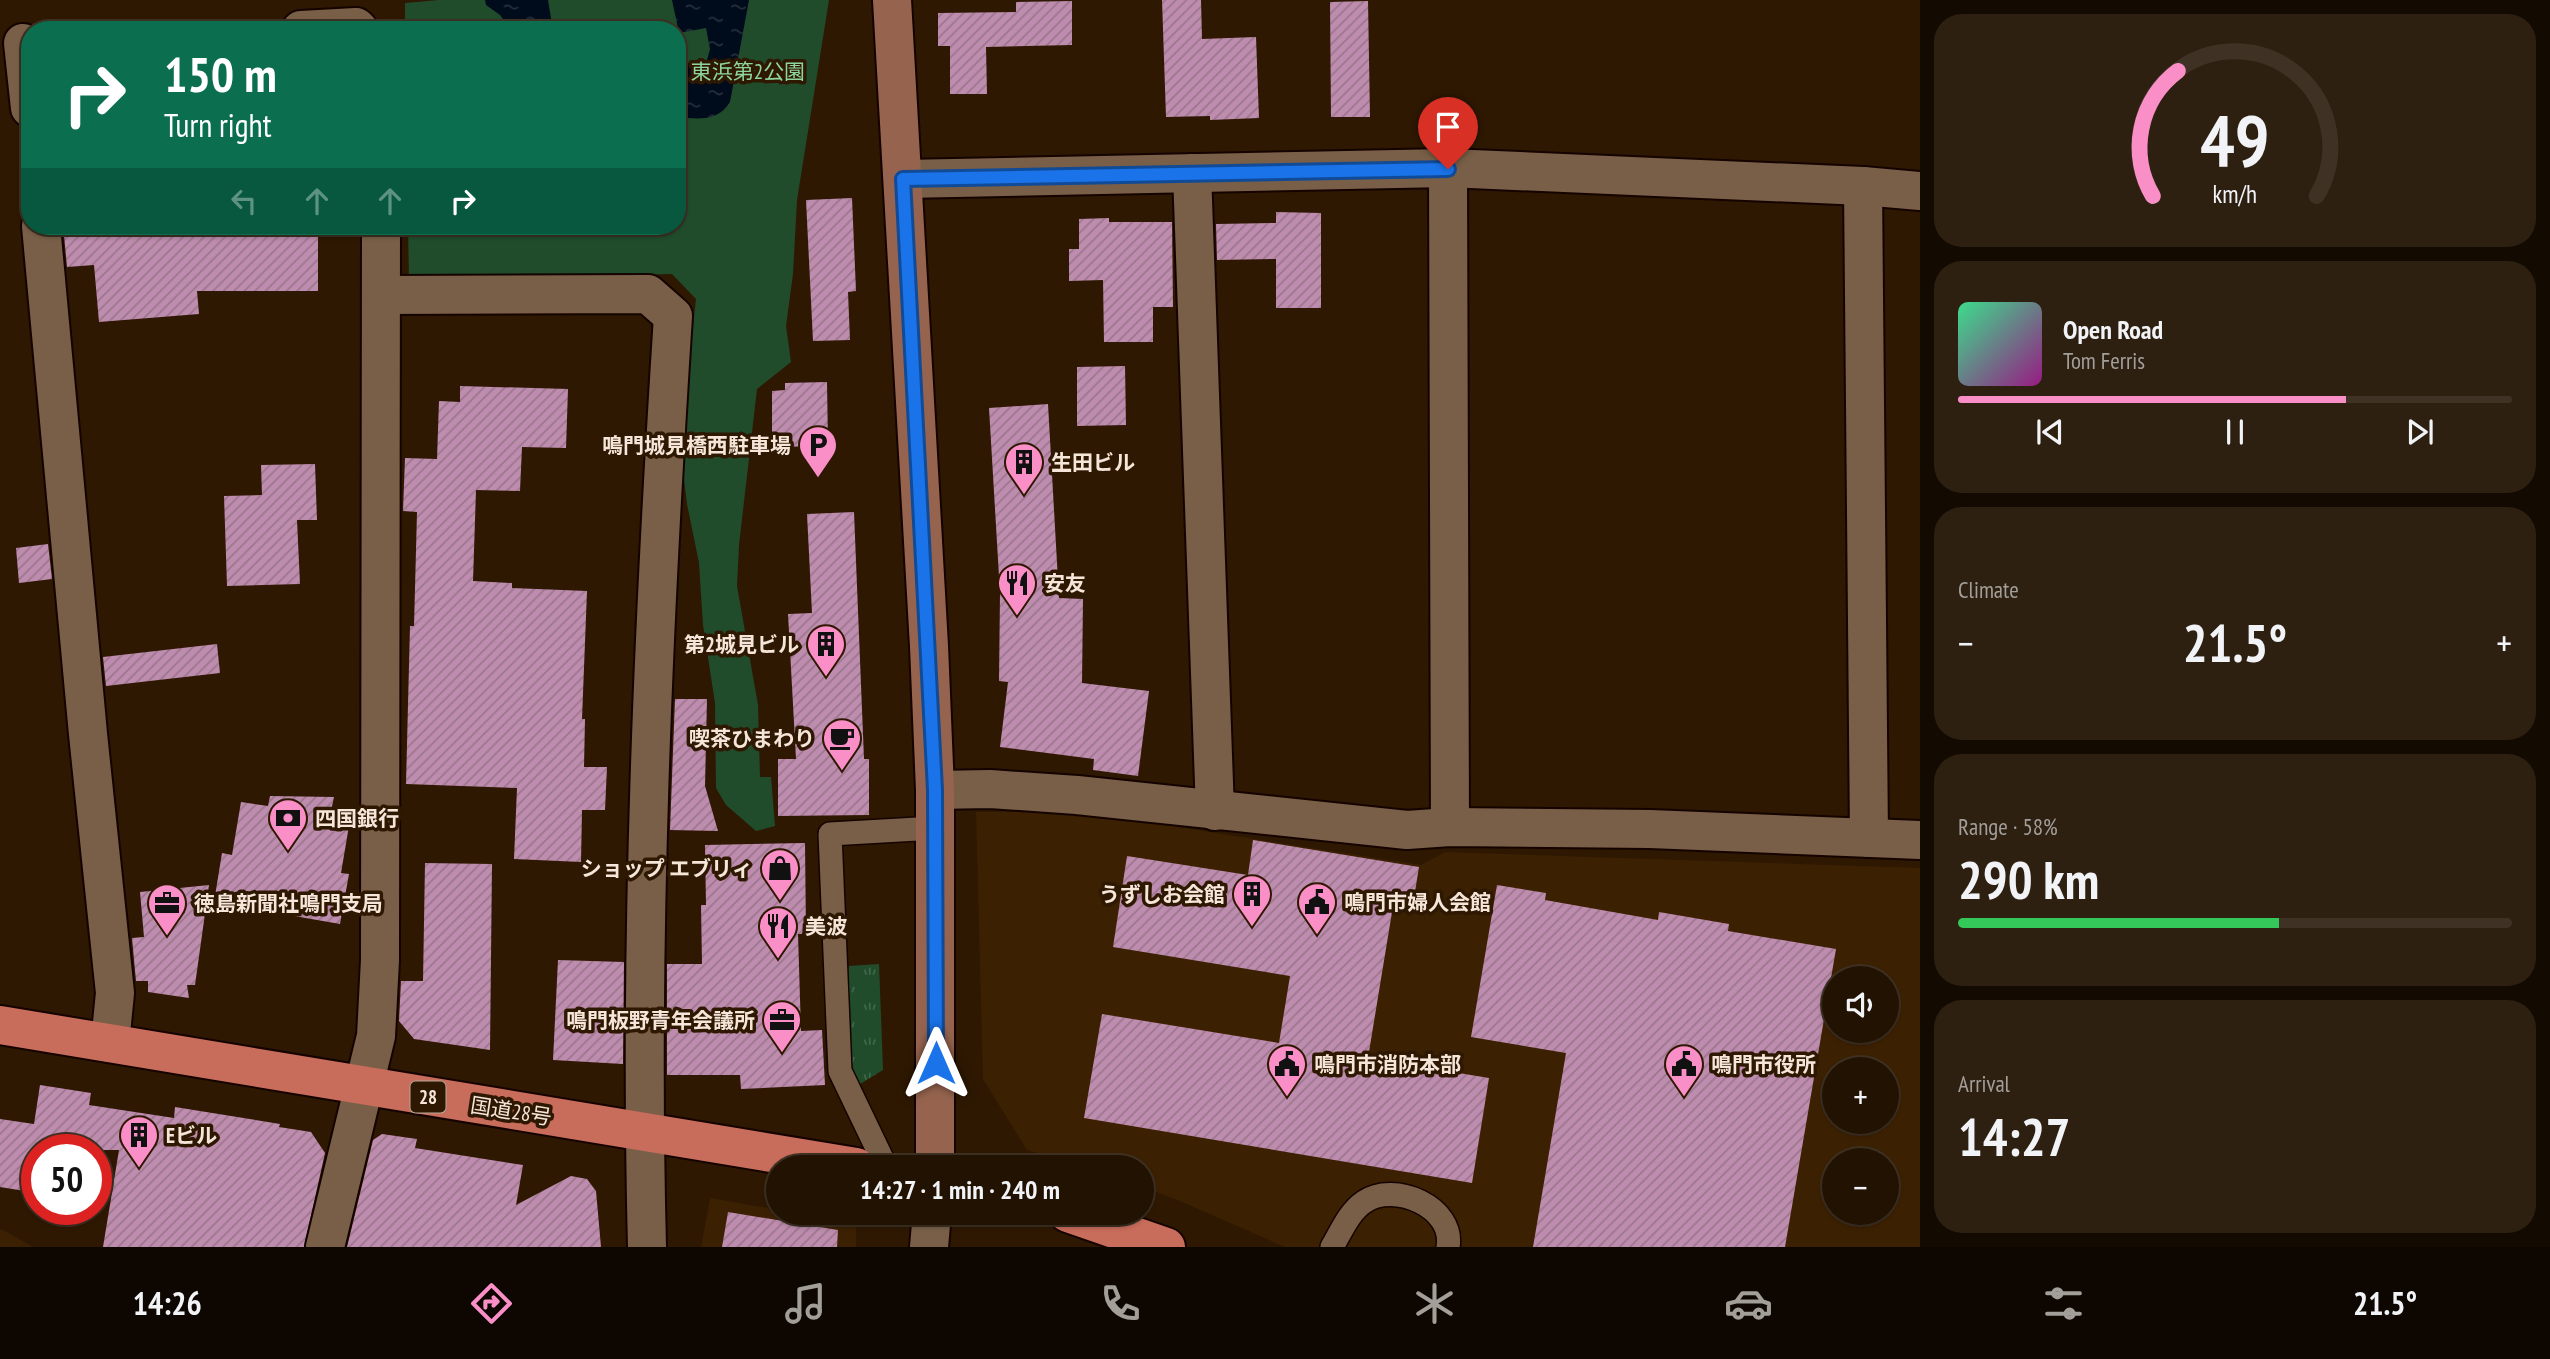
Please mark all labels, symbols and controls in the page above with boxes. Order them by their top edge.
text: 150 m [164,42,277,106]
icon: right [49,49,140,140]
park label: 東浜第2公園 [691,58,805,85]
text: 49 [2200,93,2270,187]
pin [1418,97,1478,169]
text: Turn right [164,104,272,146]
icon: arrive [1429,108,1467,146]
text: km/h [2213,178,2257,210]
icon: left [225,182,263,220]
icon: ahead [298,182,336,220]
icon: ahead [371,182,409,220]
icon: right [444,182,482,220]
text: Open Road [2063,313,2163,346]
text: Tom Ferris [2063,346,2145,375]
icon: previous [2031,413,2069,451]
icon: pause [2216,413,2254,451]
icon: next [2401,413,2439,451]
parking icon: 鳴門城見橋西駐車場 [797,424,839,479]
place label: 鳴門城見橋西駐車場 [602,432,791,459]
building icon: 生田ビル [1003,441,1045,496]
place label: 生田ビル [1051,449,1135,476]
restaurant icon: 安友 [996,562,1038,617]
place label: 安友 [1044,570,1086,597]
text: Climate [1958,575,2019,604]
text: 21.5° [2183,609,2287,676]
text: − [1958,618,1974,667]
text: + [2496,618,2512,667]
building icon: 第2城見ビル [805,623,847,678]
place label: 第2城見ビル [684,631,799,658]
cafe icon: 喫茶ひまわり [821,717,863,772]
place label: 喫茶ひまわり [689,725,815,752]
bank icon: 四国銀行 [267,797,309,852]
place label: 四国銀行 [315,805,399,832]
text: Range · 58% [1958,812,2058,841]
text: 290 km [1958,846,2099,913]
shop icon: ショップ エブリィ [759,847,801,902]
place label: ショップ エブリィ [581,855,753,882]
building icon: うずしお会館 [1231,873,1273,928]
place label: うずしお会館 [1099,881,1225,908]
public building icon: 鳴門市婦人会館 [1296,881,1338,936]
office icon: 徳島新聞社鳴門支局 [146,882,188,937]
place label: 鳴門市婦人会館 [1344,889,1491,916]
place label: 徳島新聞社鳴門支局 [194,890,383,917]
restaurant icon: 美波 [757,905,799,960]
place label: 美波 [805,913,847,940]
map controls [1822,966,1899,1225]
button: sound [1822,966,1899,1043]
office icon: 鳴門板野青年会議所 [761,999,803,1054]
place label: 鳴門板野青年会議所 [566,1007,755,1034]
position arrow [899,1026,973,1100]
public building icon: 鳴門市消防本部 [1266,1043,1308,1098]
public building icon: 鳴門市役所 [1663,1043,1705,1098]
place label: 鳴門市消防本部 [1314,1051,1461,1078]
place label: 鳴門市役所 [1711,1051,1816,1078]
button: + [1822,1057,1899,1134]
text: Arrival [1958,1069,2010,1098]
road number: 28 [410,1082,446,1112]
street label: 国道28号 [468,1091,554,1131]
text: 14:27 [1958,1103,2070,1170]
building icon: Eビル [118,1114,160,1169]
place label: Eビル [166,1122,217,1149]
speed limit sign: 50 [21,1134,112,1225]
button: − [1822,1148,1899,1225]
text: 14:27 · 1 min · 240 m [860,1173,1060,1206]
icon: directions [467,1279,516,1328]
icon: music [781,1279,830,1328]
icon: phone [1096,1279,1145,1328]
icon: climate [1410,1279,1459,1328]
icon: car [1724,1279,1773,1328]
icon: filters [2039,1279,2088,1328]
text: 14:26 [133,1282,202,1324]
text: 21.5° [2353,1282,2417,1324]

